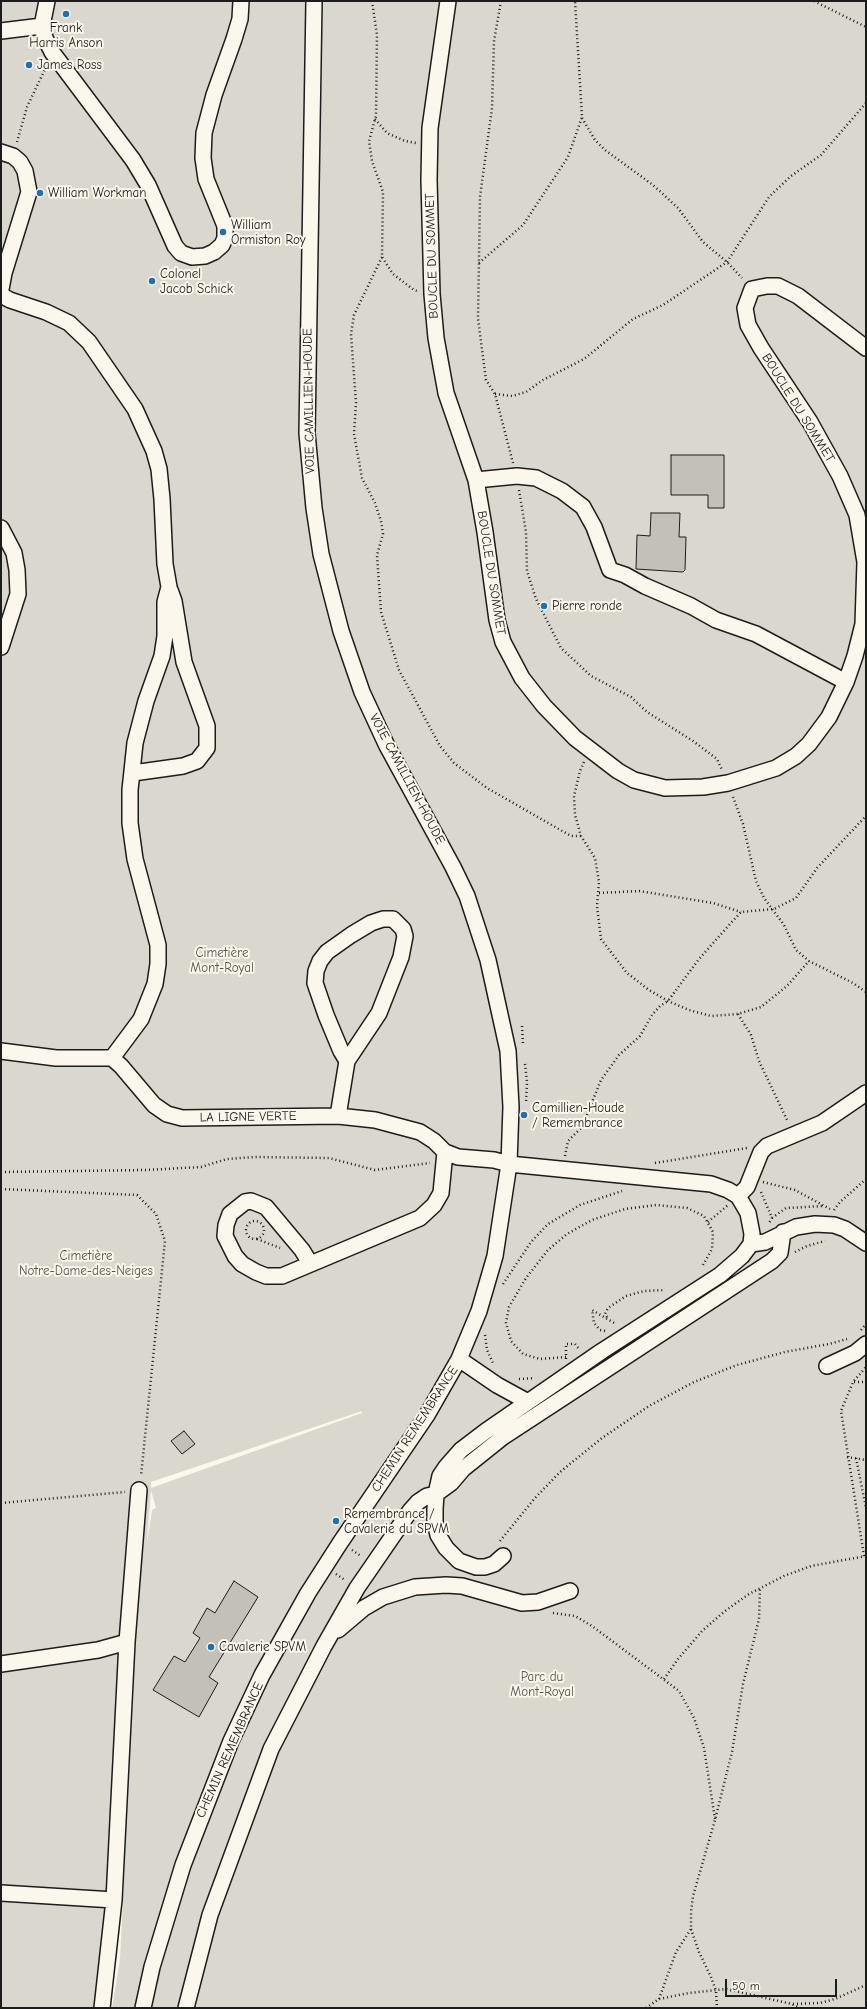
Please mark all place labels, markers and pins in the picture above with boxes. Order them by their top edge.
marker: Frank Harris Anson [61,9,71,19]
place label: Frank Harris Anson [29,20,103,51]
place label: James Ross [37,57,102,73]
marker: James Ross [24,60,34,70]
place label: William Workman [48,185,146,201]
marker: William Workman [35,188,45,198]
place label: William Ormiston Roy [231,217,306,248]
marker: William Ormiston Roy [218,227,228,237]
place label: Colonel Jacob Schick [160,266,233,297]
marker: Colonel Jacob Schick [147,276,157,286]
place label: Pierre ronde [552,598,622,614]
marker: Pierre ronde [539,601,549,611]
place label: Camillien-Houde / Remembrance [532,1100,624,1131]
marker: Camillien-Houde / Remembrance [519,1110,529,1120]
place label: Remembrance / Cavalerie du SPVM [344,1506,449,1537]
marker: Remembrance / Cavalerie du SPVM [331,1516,341,1526]
place label: Cavalerie SPVM [219,1639,306,1655]
marker: Cavalerie SPVM [206,1642,216,1652]

